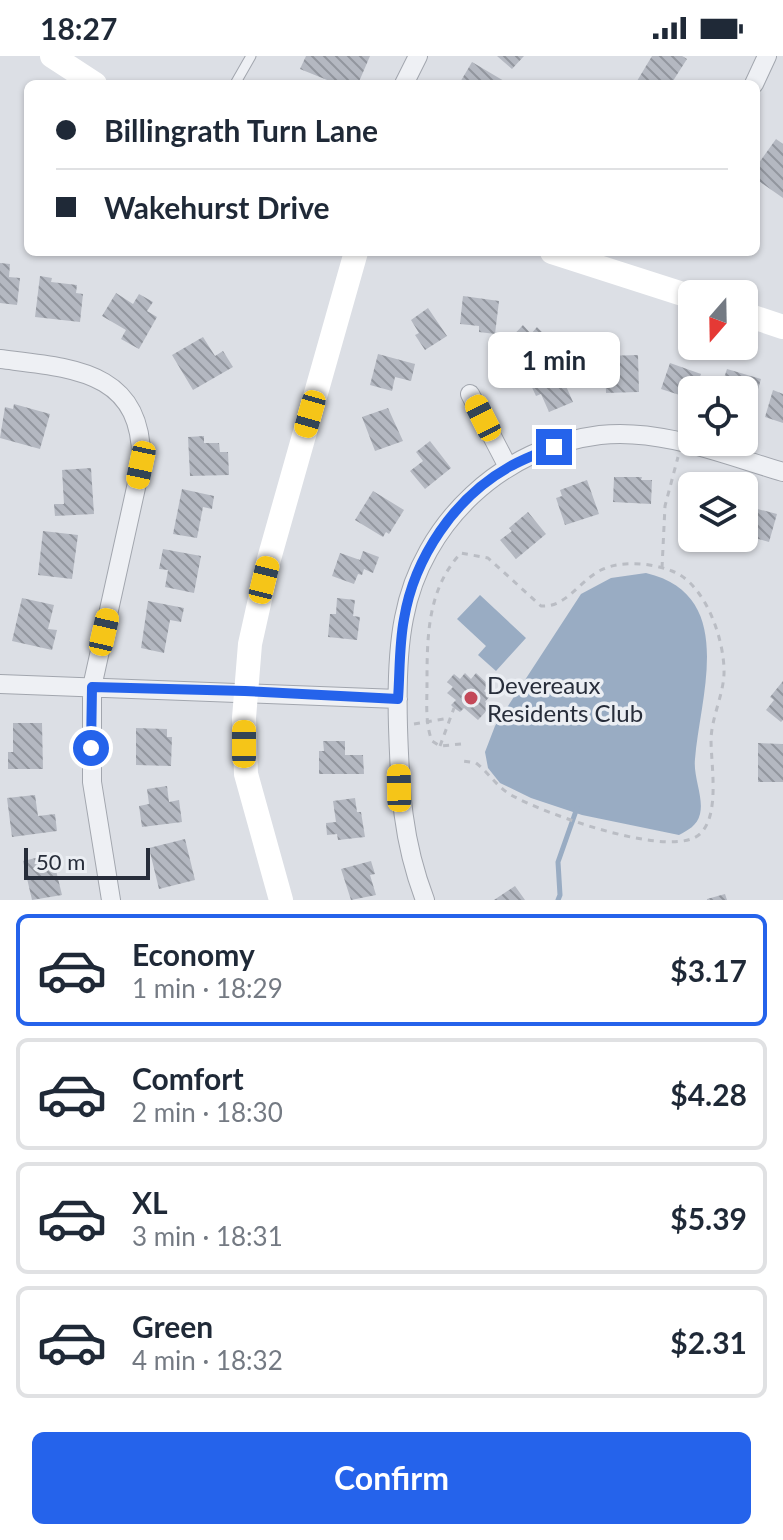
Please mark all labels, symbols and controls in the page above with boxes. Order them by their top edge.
text: 18:27 [40,10,117,46]
text: Billingrath Turn Lane [104,112,378,148]
text: Wakehurst Drive [104,189,330,225]
north arrow [678,280,758,360]
map controls [678,280,758,552]
callout: 1 min [488,331,620,387]
text: 1 min [522,344,586,376]
button: locate [678,376,758,456]
car [292,388,328,440]
car [461,391,505,445]
route end [536,429,572,465]
car [124,439,158,491]
button: layers [678,472,758,552]
car [247,554,281,606]
car [87,606,121,658]
place label: Devereaux Residents Club [487,670,643,727]
marker: Devereaux Residents Club [462,689,480,707]
car [232,720,256,768]
route start [73,730,109,766]
car [387,764,411,812]
scale bar [24,844,150,880]
text: 50 m [36,848,85,875]
icon: car [36,934,108,1006]
text: Economy [132,936,255,972]
text: $3.17 [670,952,747,988]
text: 1 min · 18:29 [132,972,283,1004]
icon: car [36,1058,108,1130]
text: Comfort [132,1060,244,1096]
text: $4.28 [670,1076,747,1112]
text: 2 min · 18:30 [132,1096,283,1128]
icon: car [36,1182,108,1254]
text: XL [132,1184,168,1220]
text: $5.39 [670,1200,747,1236]
text: 3 min · 18:31 [132,1220,283,1252]
icon: car [36,1306,108,1378]
text: Green [132,1308,213,1344]
text: $2.31 [670,1324,747,1360]
text: 4 min · 18:32 [132,1344,283,1376]
button: Confirm [32,1432,751,1524]

